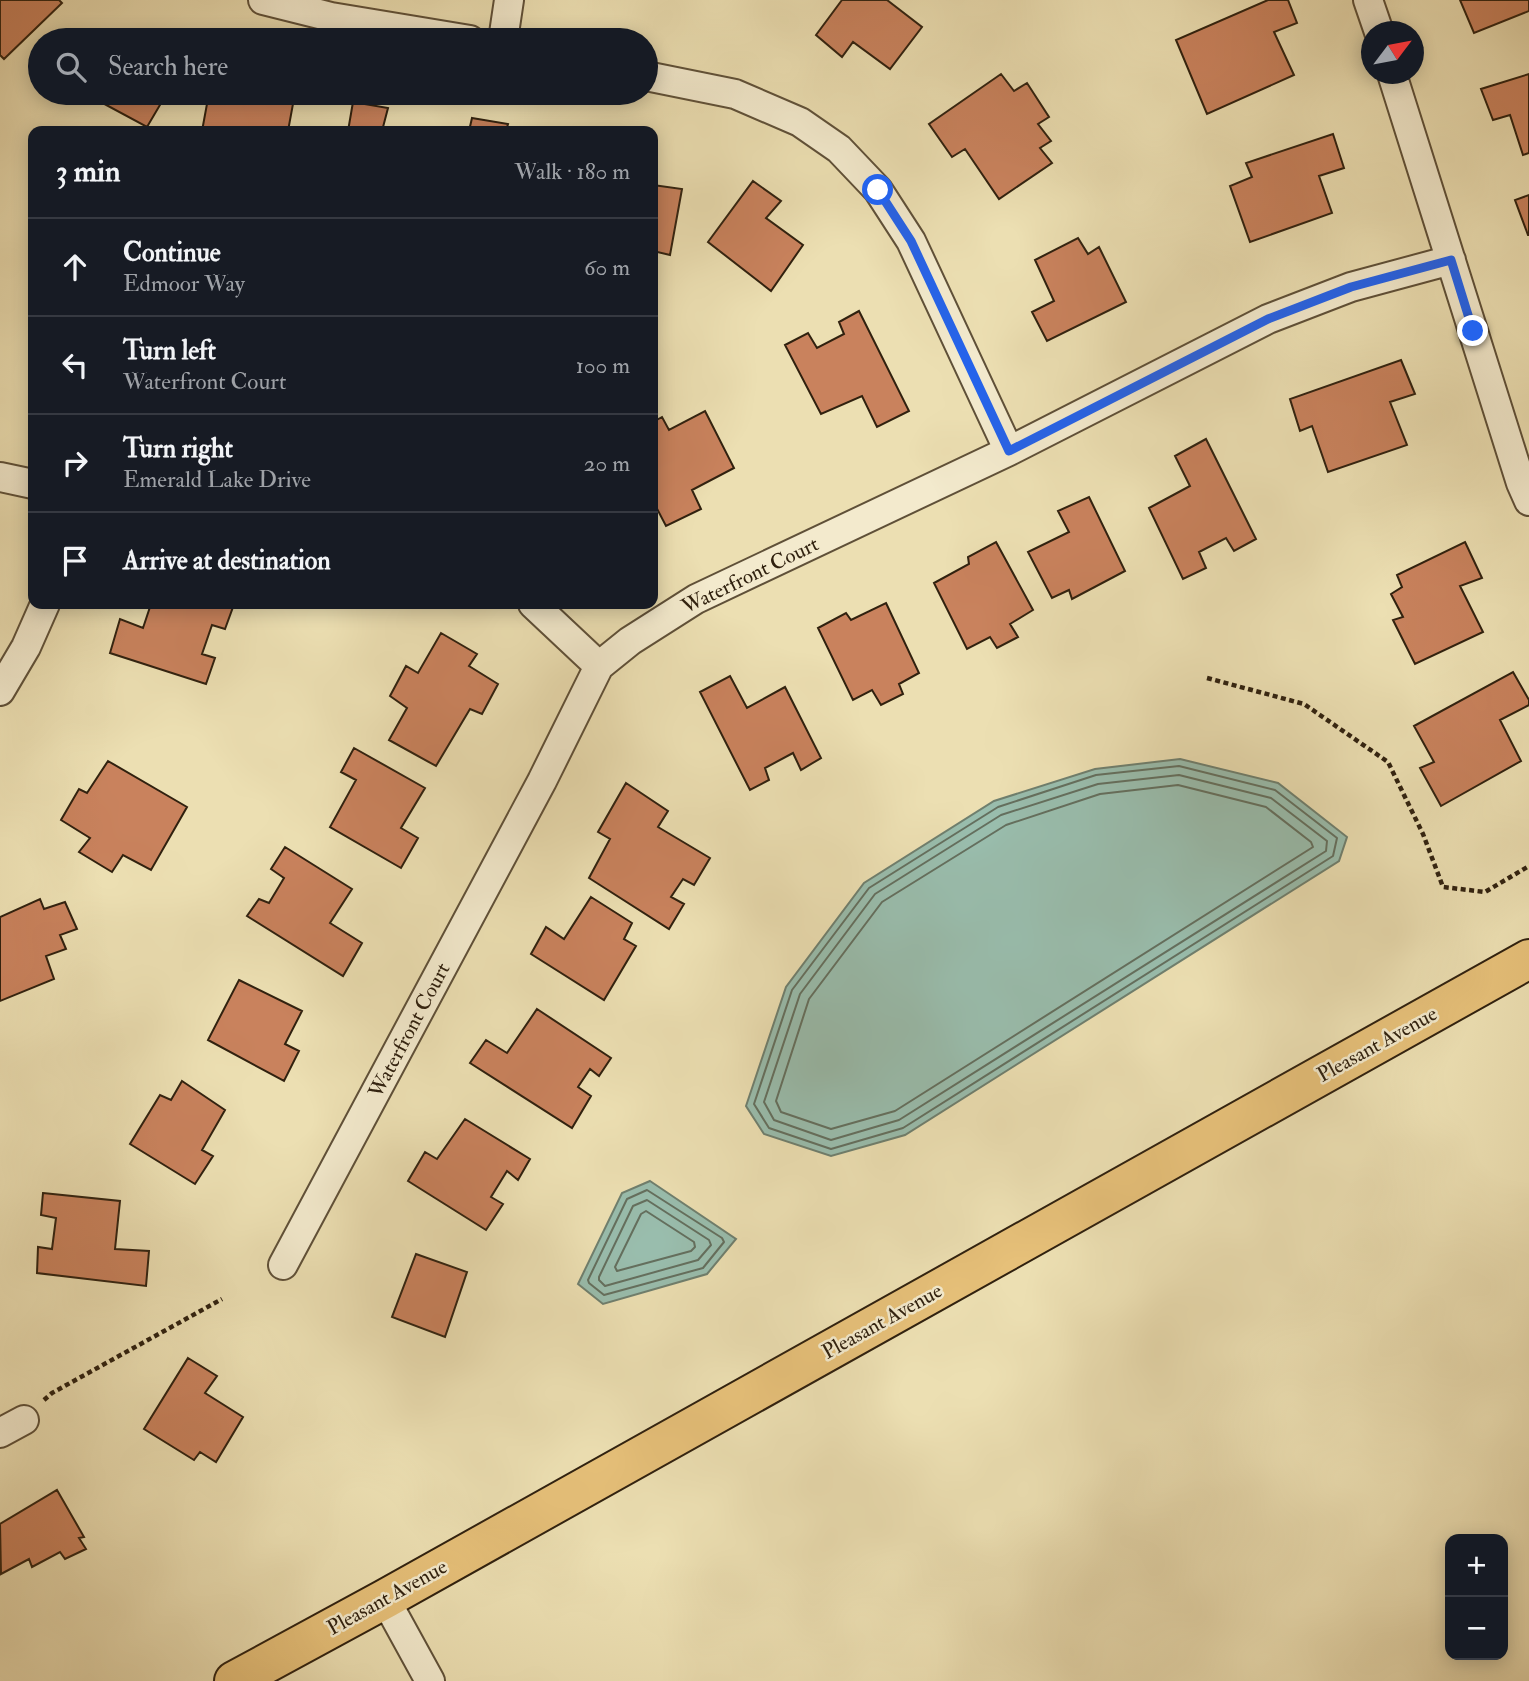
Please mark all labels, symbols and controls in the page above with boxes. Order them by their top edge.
north arrow [1361,21,1424,84]
search box [28,28,658,105]
icon: search [52,48,90,86]
text: Search here [108,51,228,83]
text: 3 min [56,153,121,190]
text: Walk · 180 m [515,157,630,186]
route start [862,174,893,205]
text: Continue [123,237,221,269]
icon: ahead [56,248,94,286]
text: 60 m [584,253,630,282]
text: Edmoor Way [123,269,245,298]
route end [1457,315,1488,346]
text: Turn left [123,335,216,367]
icon: left [56,346,94,384]
text: 100 m [576,351,630,380]
text: Waterfront Court [123,367,286,396]
text: Turn right [123,433,233,465]
icon: right [56,444,94,482]
text: 20 m [584,449,630,478]
text: Emerald Lake Drive [123,465,311,494]
street label: Waterfront Court [676,531,823,621]
icon: arrive [56,542,94,580]
text: Arrive at destination [123,545,331,577]
street label: Waterfront Court [362,958,456,1103]
street label: Pleasant Avenue [1312,1000,1442,1089]
street label: Pleasant Avenue [817,1277,947,1366]
map controls [1445,1534,1508,1660]
button: + [1445,1534,1508,1597]
street label: Pleasant Avenue [322,1553,452,1642]
button: − [1445,1597,1508,1660]

